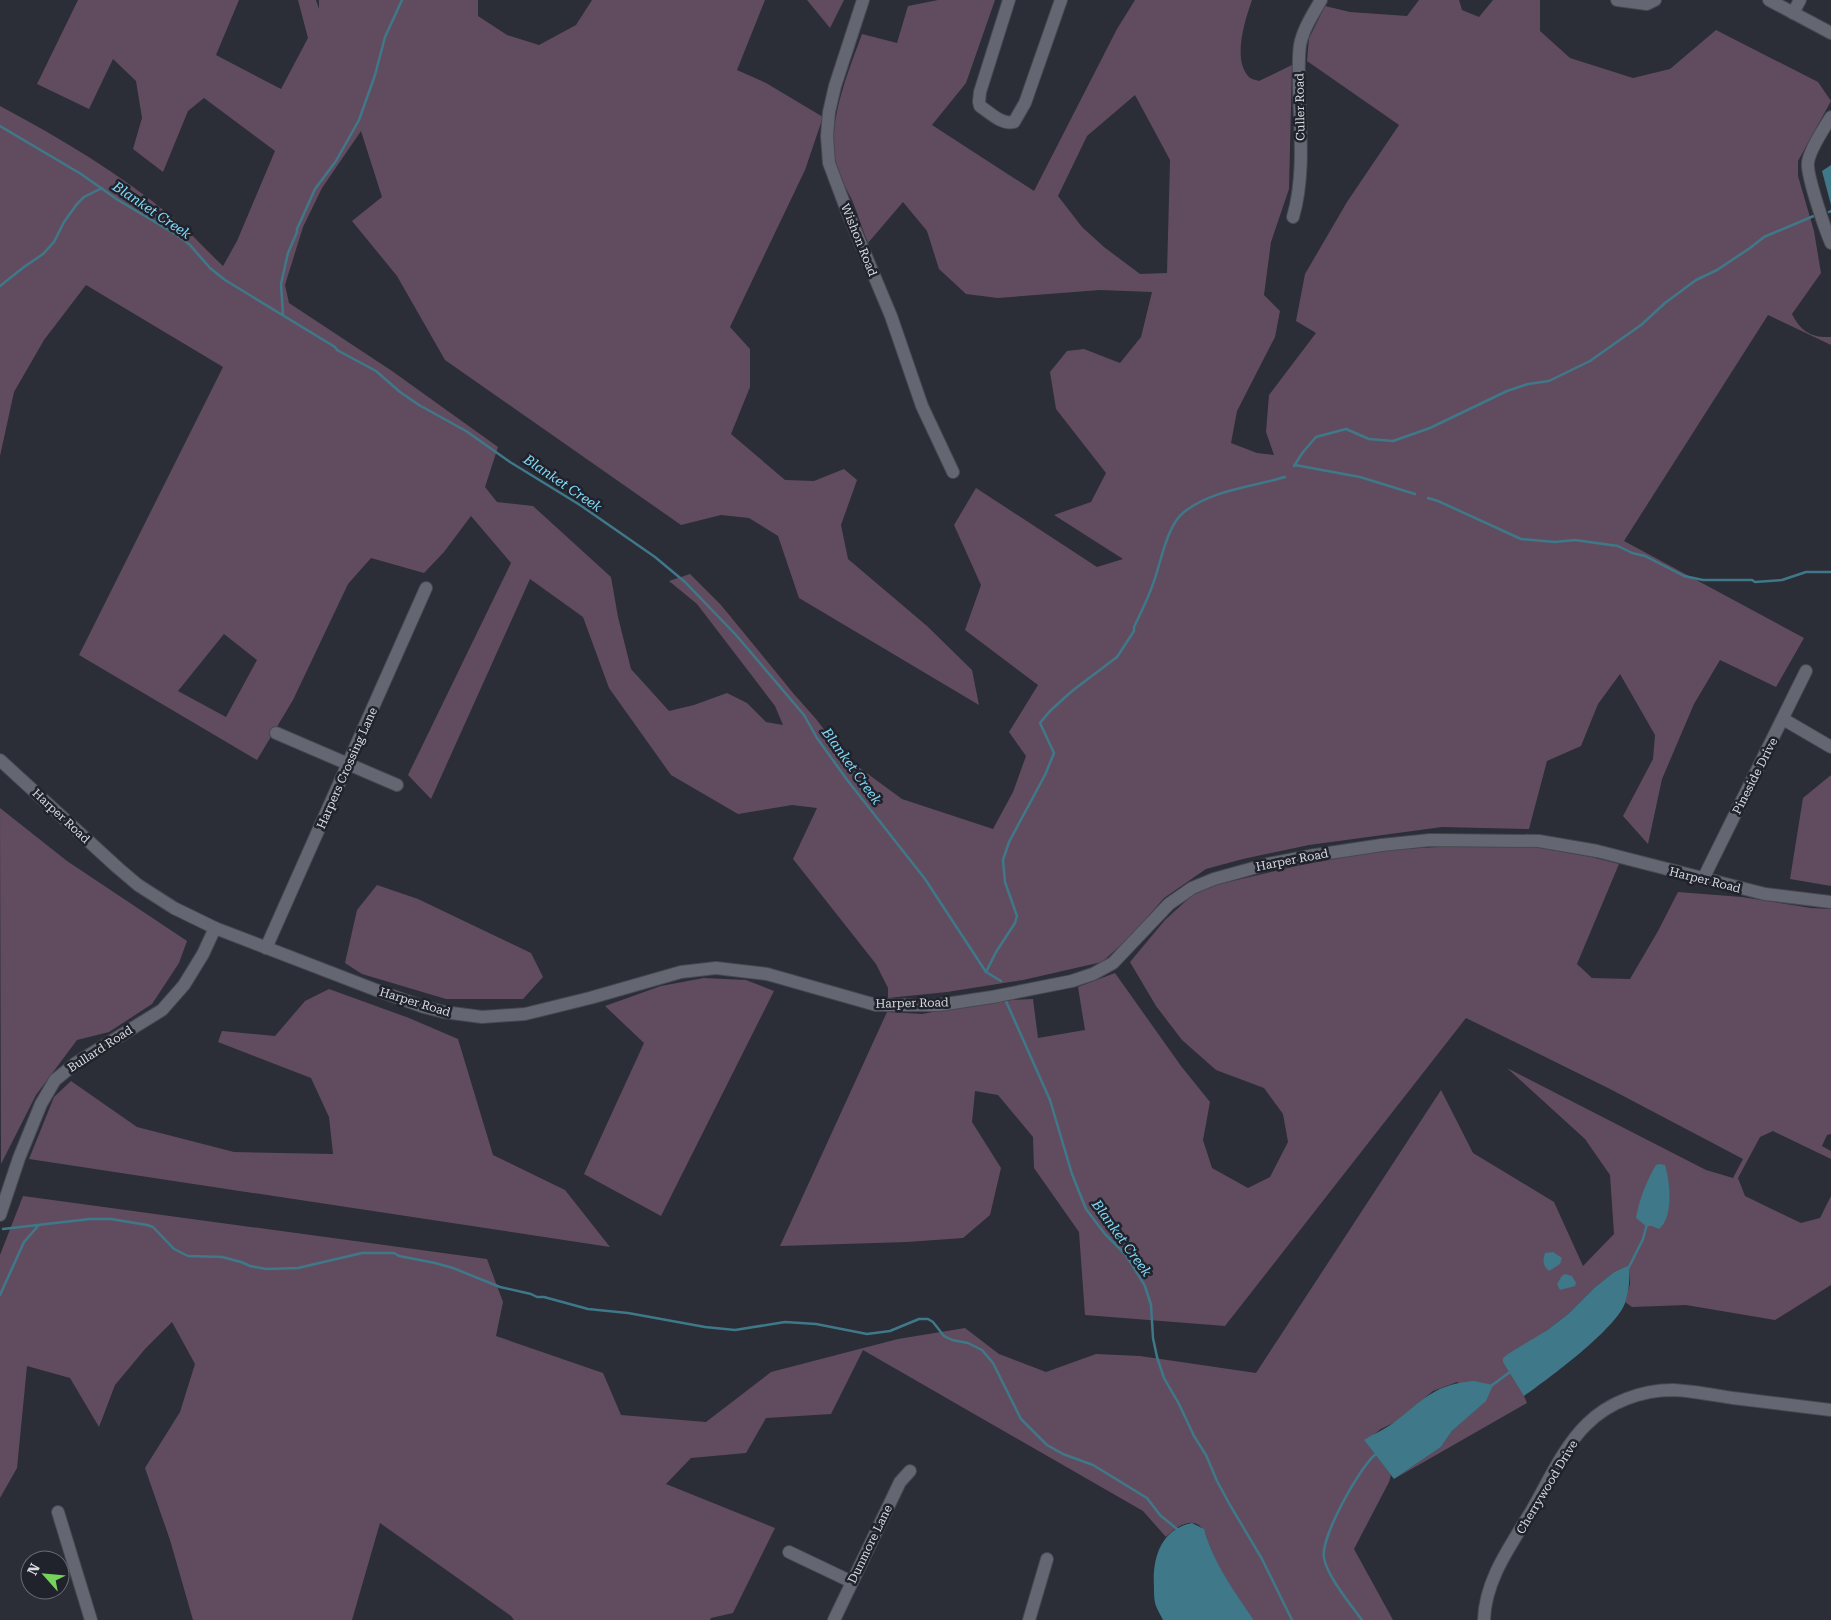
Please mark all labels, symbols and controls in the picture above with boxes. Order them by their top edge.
street label: Culler Road [1292,73,1308,141]
water label: Blanket Creek [109,177,194,242]
street label: Wishon Road [838,202,880,279]
water label: Blanket Creek [520,450,605,515]
street label: Harpers Crossing Lane [314,705,380,831]
water label: Blanket Creek [818,724,885,808]
street label: Pineside Drive [1730,735,1781,817]
street label: Harper Road [29,786,93,846]
street label: Harper Road [1255,846,1330,874]
street label: Harper Road [1668,864,1743,896]
street label: Harper Road [378,985,452,1019]
street label: Harper Road [875,995,949,1011]
street label: Bullard Road [65,1023,135,1075]
water label: Blanket Creek [1088,1196,1155,1280]
street label: Cherrywood Drive [1513,1437,1581,1536]
street label: Dunmore Lane [845,1502,895,1586]
north arrow [20,1550,70,1600]
text: N [24,1560,43,1578]

